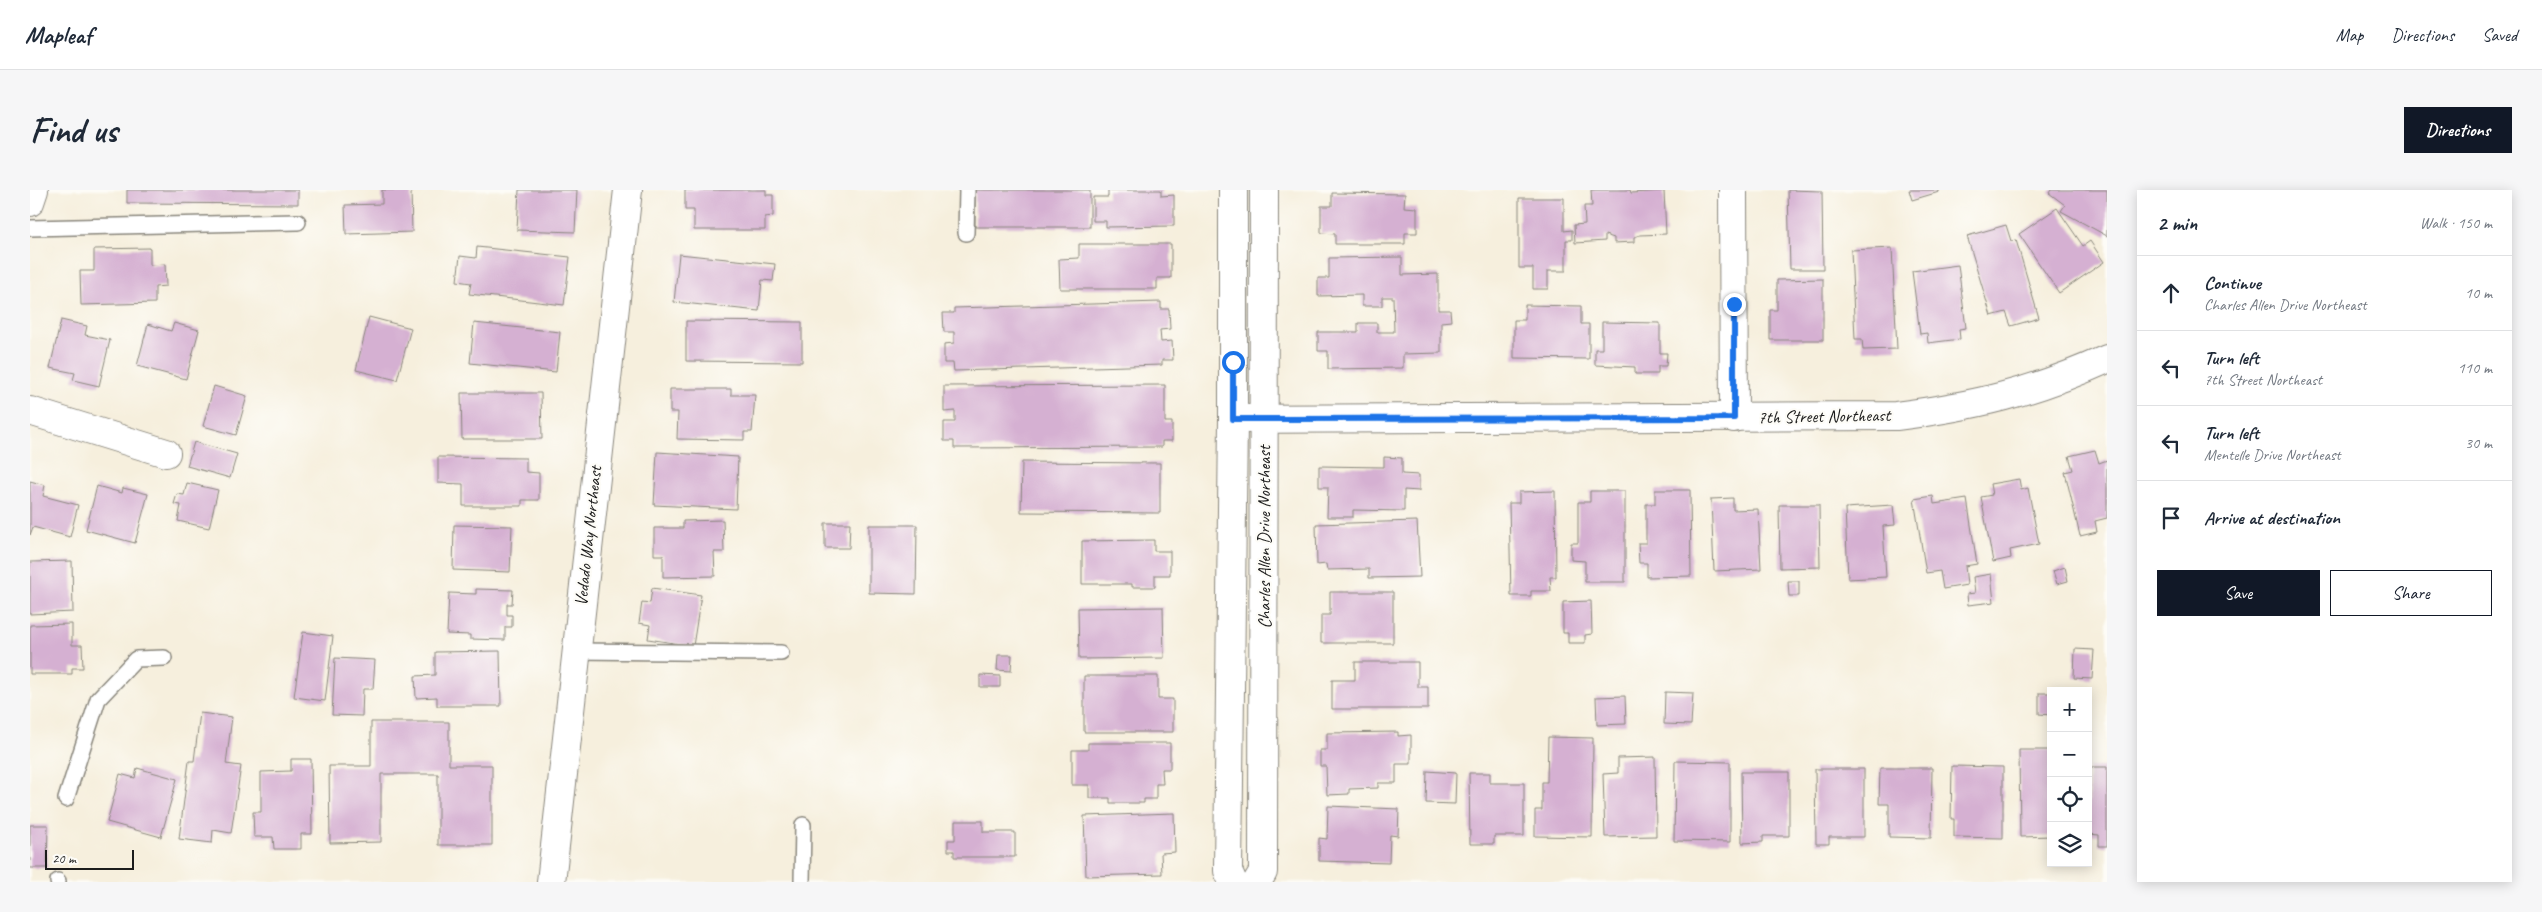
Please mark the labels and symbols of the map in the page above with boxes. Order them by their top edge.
route end [1723,293,1746,316]
route start [1222,351,1245,374]
street label: 7th Street Northeast [1757,404,1893,428]
street label: Charles Allen Drive Northeast [1253,444,1275,628]
street label: Vedado Way Northeast [570,463,606,607]
scale bar [45,847,134,870]

